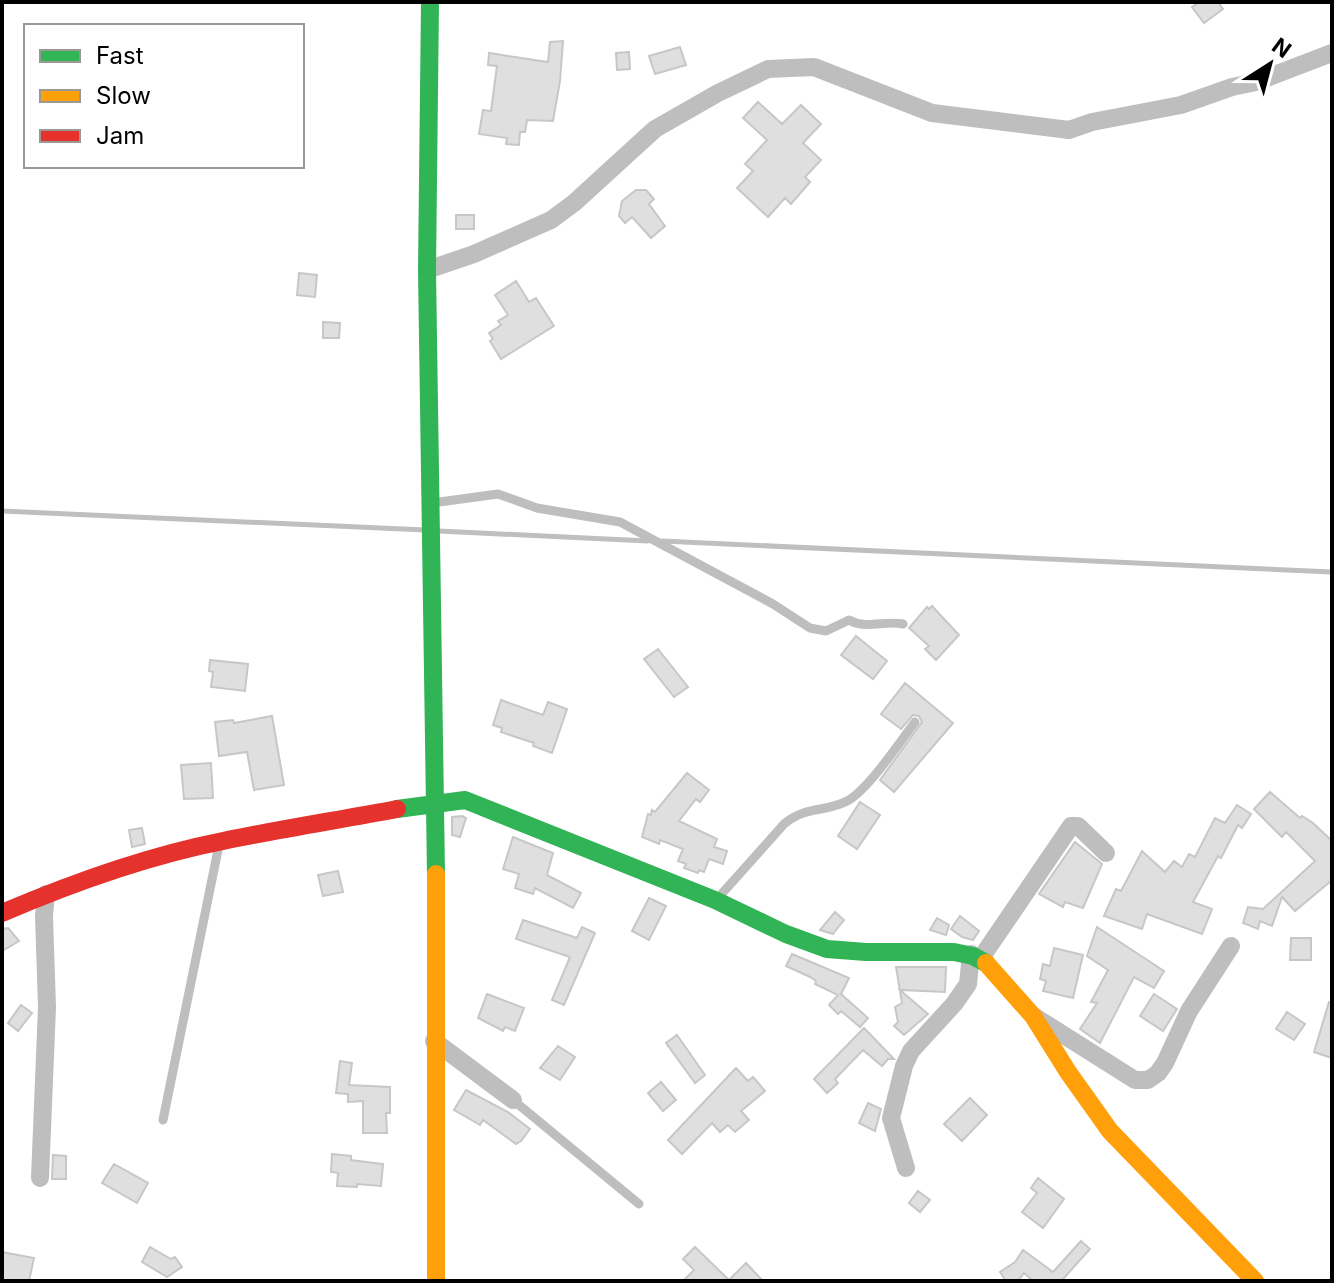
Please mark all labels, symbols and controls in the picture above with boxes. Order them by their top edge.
legend [24,24,304,168]
north arrow [1230,24,1310,104]
text: N [1267,32,1296,63]
text: Fast [96,41,144,70]
text: Slow [96,81,151,110]
text: Jam [96,121,144,150]

